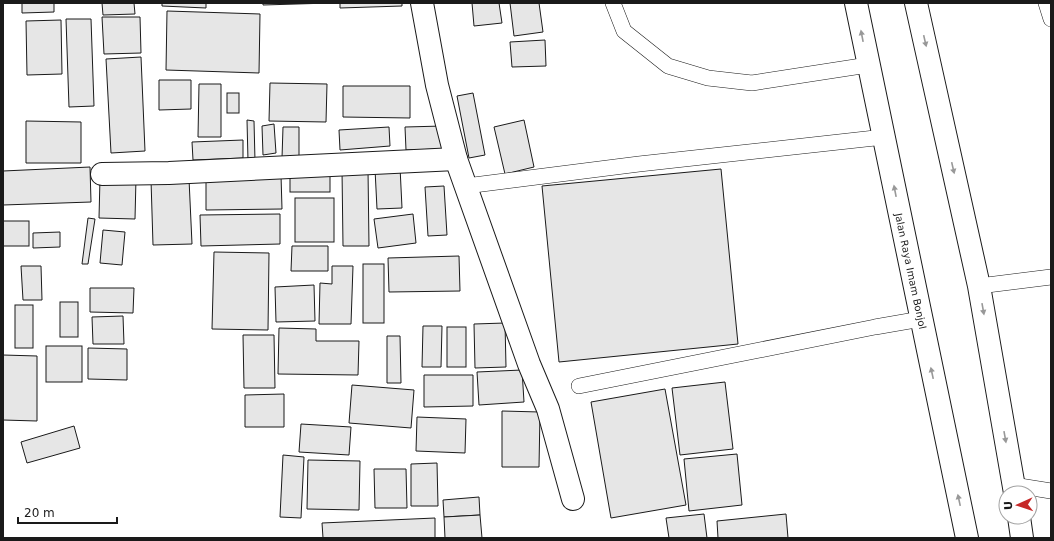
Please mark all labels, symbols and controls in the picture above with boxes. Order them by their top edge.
one-way arrow [859,30,865,42]
one-way arrow [922,35,928,47]
one-way arrow [950,162,956,174]
one-way arrow [891,184,897,197]
street label: Jalan Raya Imam Bonjol [893,211,928,330]
one-way arrow [980,303,986,315]
one-way arrow [929,366,935,379]
one-way arrow [1002,431,1008,443]
north arrow [998,485,1038,525]
one-way arrow [956,494,962,506]
scale bar [18,499,117,525]
text: U [1002,501,1015,510]
text: 20 m [24,506,55,520]

